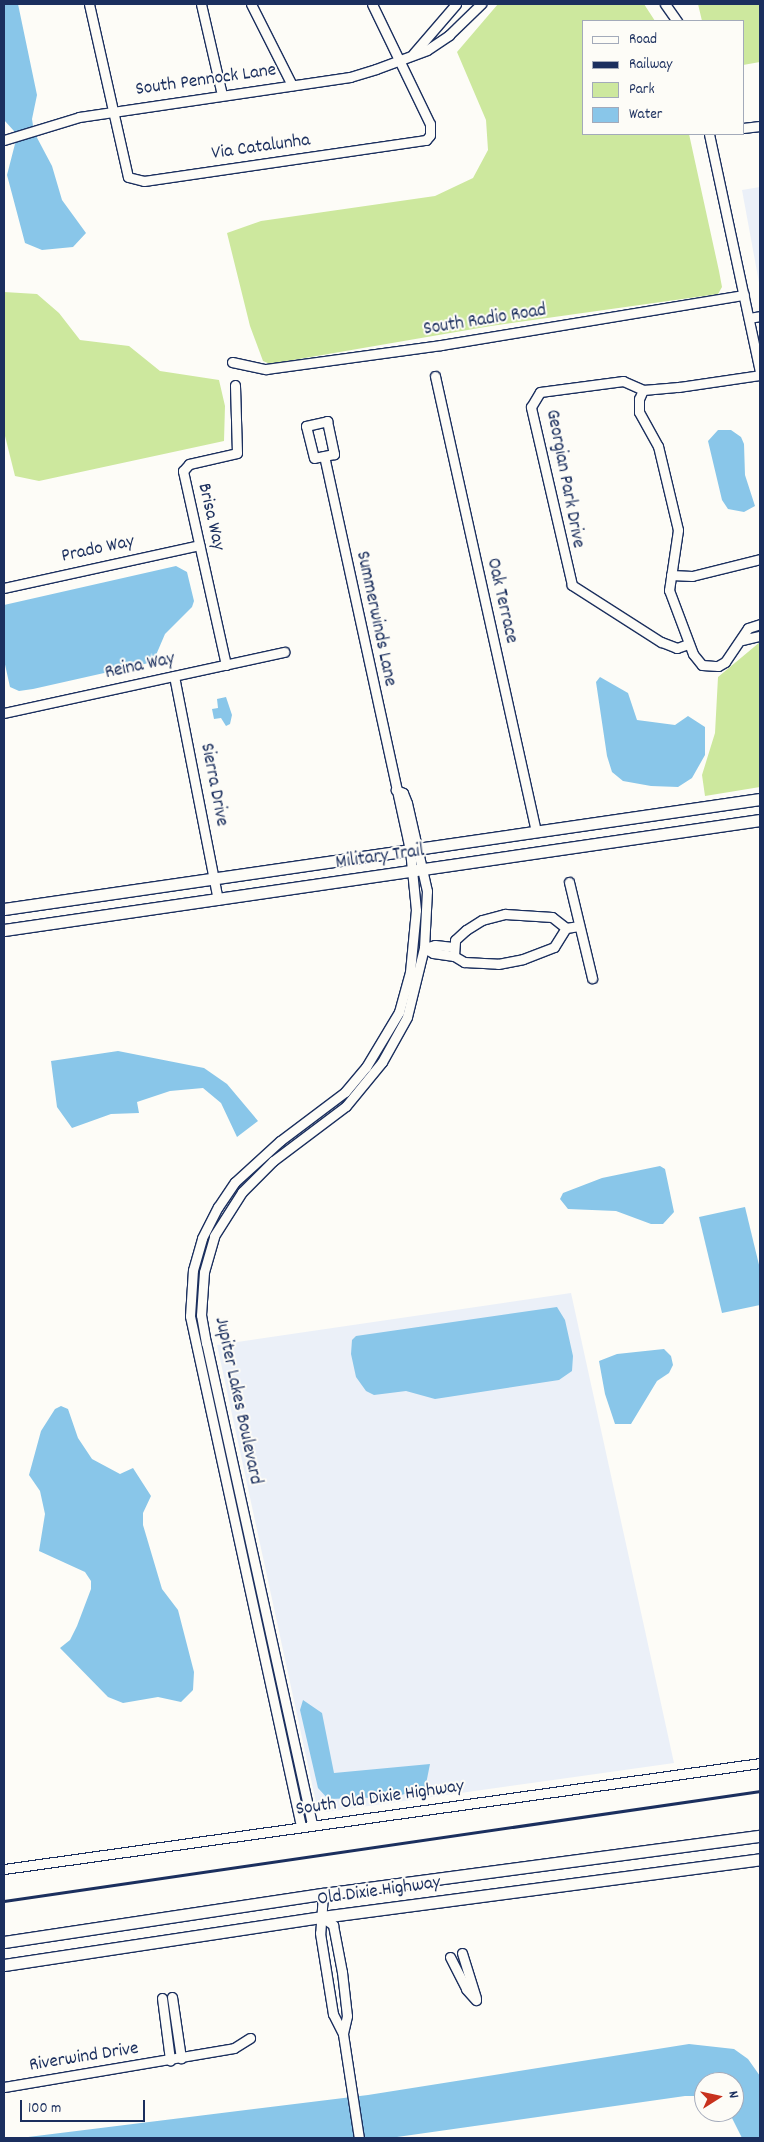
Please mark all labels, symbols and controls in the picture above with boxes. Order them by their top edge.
legend [582,20,744,135]
text: Road [629,29,657,51]
text: Railway [629,54,672,76]
street label: South Pennock Lane [134,60,278,102]
text: Park [629,79,655,101]
text: Water [629,104,662,126]
street label: Via Catalunha [210,130,312,166]
street label: South Radio Road [422,300,548,342]
street label: Georgian Park Drive [539,408,589,550]
street label: Brisa Way [191,481,229,553]
street label: Prado Way [60,531,136,569]
street label: Summerwinds Lane [350,549,400,689]
street label: Oak Terrace [480,556,522,646]
street label: Reina Way [103,649,177,685]
street label: Sierra Drive [194,742,232,828]
street label: Military Trail [334,841,426,875]
street label: Jupiter Lakes Boulevard [208,1315,266,1487]
street label: South Old Dixie Highway [295,1776,465,1822]
street label: Old Dixie Highway [316,1872,442,1912]
street label: Riverwind Drive [28,2038,140,2078]
north arrow [694,2072,744,2122]
text: N [722,2089,743,2100]
scale bar [22,2090,148,2122]
text: 100 m [28,2098,61,2120]

